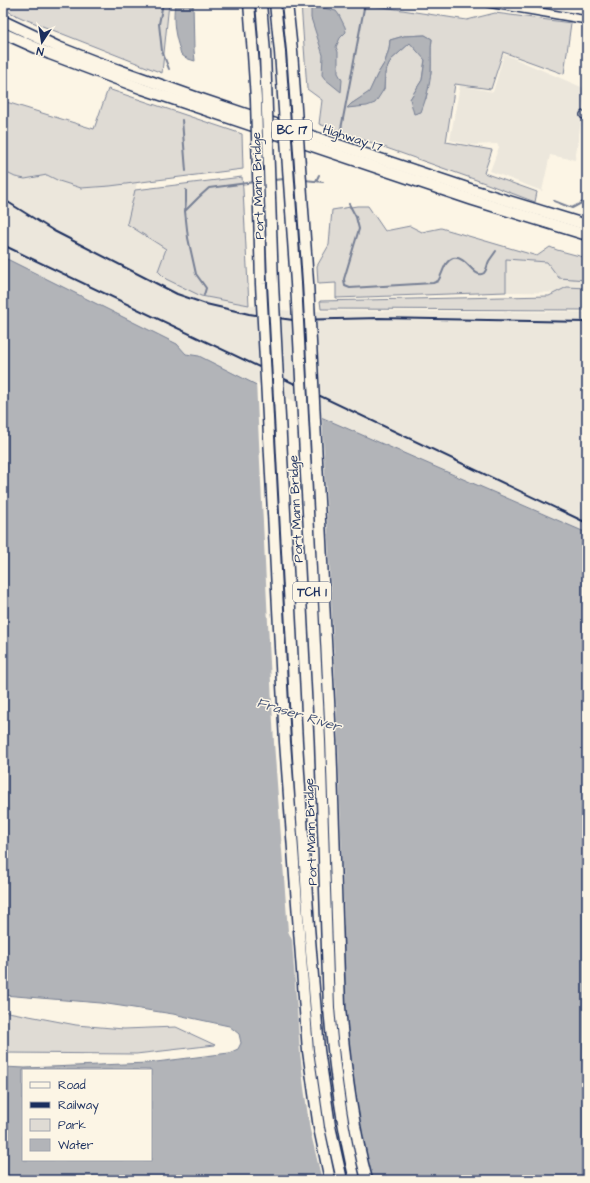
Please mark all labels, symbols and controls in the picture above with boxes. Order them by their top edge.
north arrow [22,22,62,62]
text: N [35,43,45,59]
road number: BC 17 [272,120,312,140]
street label: Highway 17 [320,120,385,157]
street label: Port Mann Bridge [247,132,270,240]
street label: Port Mann Bridge [284,455,309,563]
road number: TCH 1 [293,582,331,602]
water label: Fraser River [254,693,345,738]
street label: Port Mann Bridge [300,778,323,886]
legend [22,1069,152,1161]
text: Road [58,1077,86,1094]
text: Railway [58,1097,99,1115]
text: Park [58,1117,86,1134]
text: Water [58,1137,94,1154]

